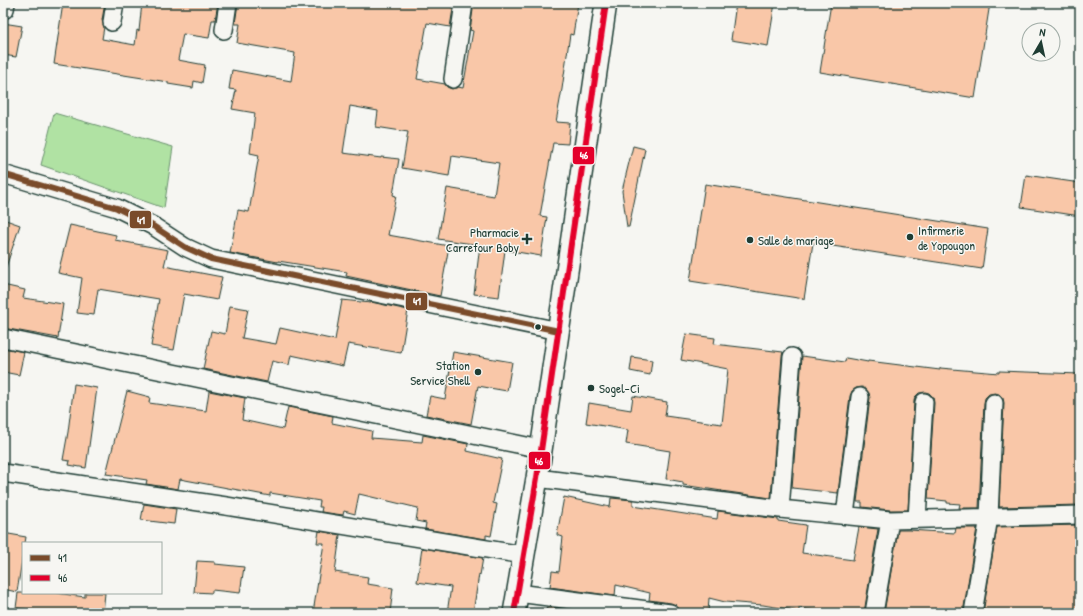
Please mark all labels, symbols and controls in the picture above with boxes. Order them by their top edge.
north arrow [1021,22,1061,62]
text: N [1039,25,1047,40]
line badge: 46 [572,146,595,165]
text: 46 [580,148,589,162]
line badge: 41 [129,210,152,229]
text: 41 [137,213,145,227]
place label: Infirmerie de Yopougon [918,221,975,254]
place label: Pharmacie Carrefour Boby [446,223,519,256]
place label: Salle de mariage [758,231,834,249]
marker: Infirmerie de Yopougon [905,232,915,242]
marker: Pharmacie Carrefour Boby [522,234,532,244]
marker: Salle de mariage [745,235,755,245]
line badge: 41 [405,292,428,311]
text: 41 [413,294,421,308]
unlabelled marker [533,322,543,332]
place label: Station Service Shell [410,356,470,389]
marker: Station Service Shell [473,367,483,377]
place label: Sogel-Ci [599,379,640,397]
marker: Sogel-Ci [586,383,596,393]
line badge: 46 [528,451,551,470]
text: 46 [535,454,544,468]
legend [22,542,162,594]
text: 41 [58,549,67,566]
text: 46 [58,569,68,586]

